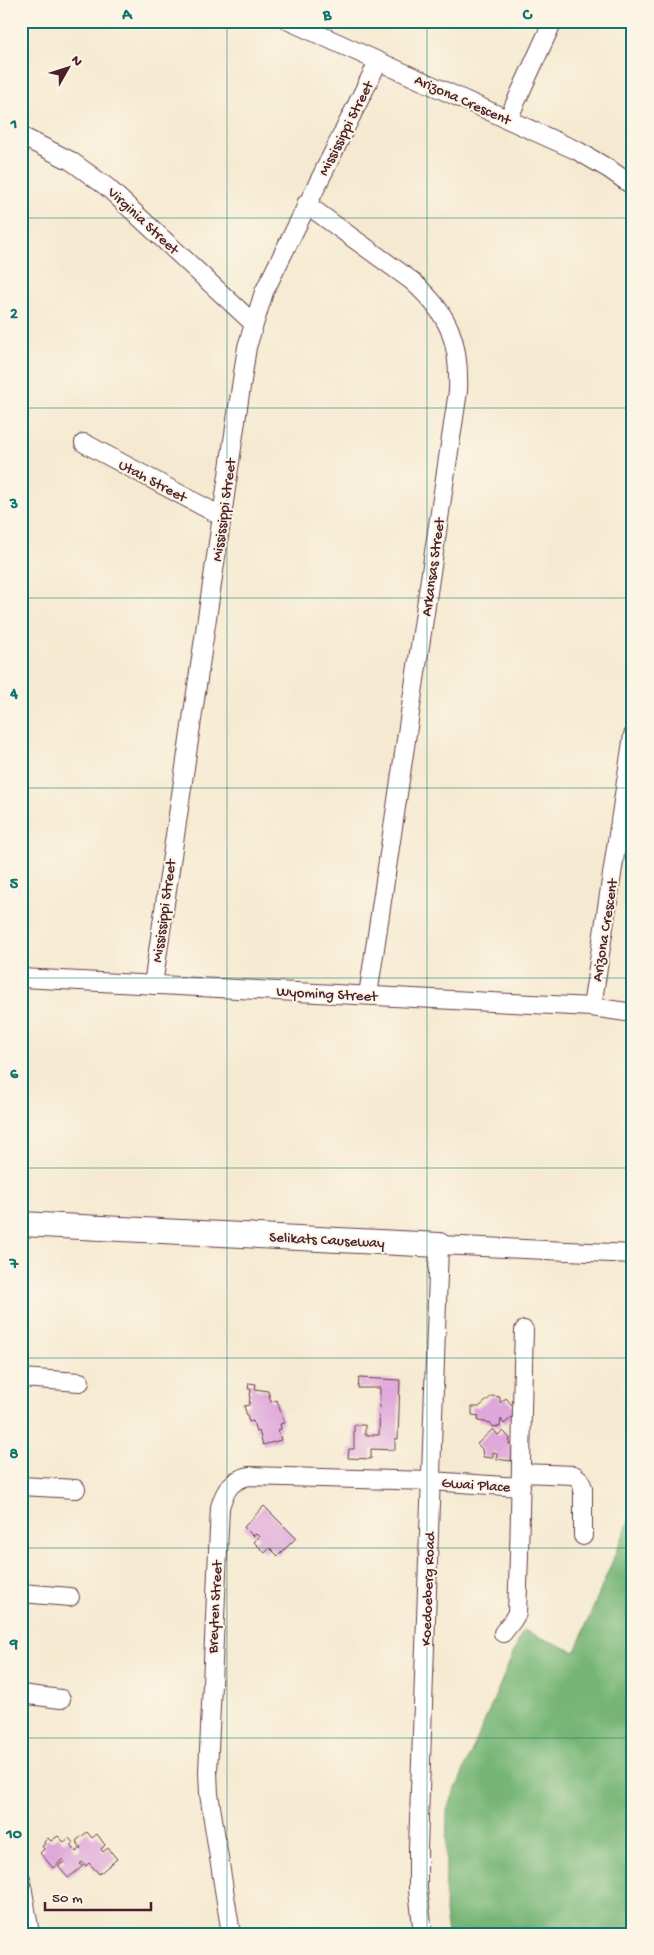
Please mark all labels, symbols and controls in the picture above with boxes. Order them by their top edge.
text: A [121,7,133,26]
text: B [322,7,332,26]
text: C [522,7,533,26]
north arrow [42,42,92,92]
text: N [67,52,86,70]
street label: Arizona Crescent [411,72,515,131]
street label: Mississippi Street [315,77,379,179]
text: 1 [10,116,17,135]
street label: Virginia Street [103,183,183,260]
text: 2 [10,306,18,325]
street label: Utah Street [115,456,191,508]
street label: Mississippi Street [209,456,241,563]
text: 3 [9,496,18,515]
street label: Arkansas Street [418,515,450,618]
text: 4 [9,686,18,705]
street label: Mississippi Street [149,857,181,964]
text: 5 [10,876,19,895]
street label: Arizona Crescent [589,876,623,983]
street label: Wyoming Street [276,983,380,1007]
text: 6 [10,1066,19,1085]
street label: Selikats Causeway [269,1229,386,1253]
text: 7 [9,1256,19,1275]
text: 8 [10,1446,19,1465]
street label: Gwai Place [441,1475,511,1497]
street label: Koedoeberg Road [418,1531,440,1646]
street label: Breyten Street [205,1559,228,1655]
text: 9 [9,1636,18,1655]
text: 10 [5,1826,22,1845]
scale bar [45,1880,151,1912]
text: 50 m [52,1890,83,1908]

